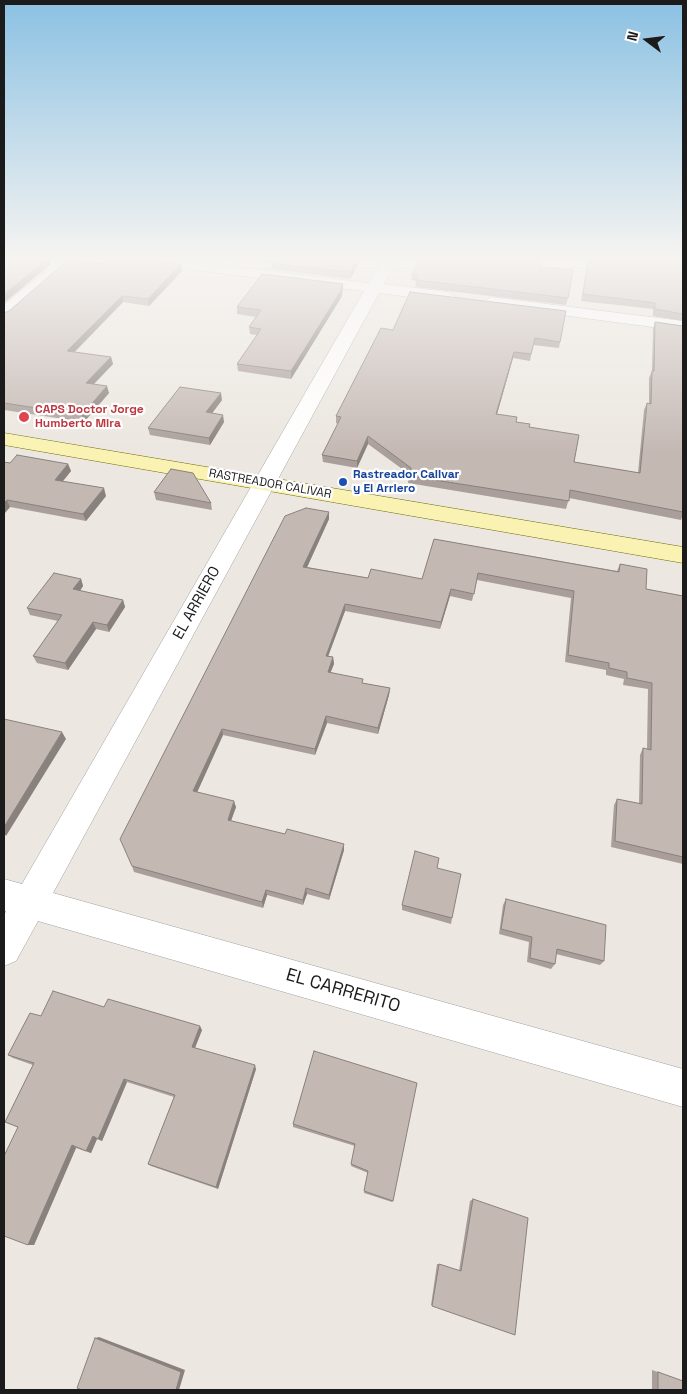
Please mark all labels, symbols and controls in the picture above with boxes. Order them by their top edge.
north arrow [622,15,672,65]
text: N [623,29,642,43]
place label: CAPS Doctor Jorge Humberto Mira [35,403,144,431]
marker: CAPS Doctor Jorge Humberto Mira [17,410,31,424]
street label: RASTREADOR CALIVAR [208,466,332,502]
place label: Rastreador Calivar y El Arriero [353,468,459,496]
marker: Rastreador Calivar y El Arriero [337,476,349,488]
street label: EL ARRIERO [170,563,224,643]
street label: EL CARRERITO [283,964,403,1018]

